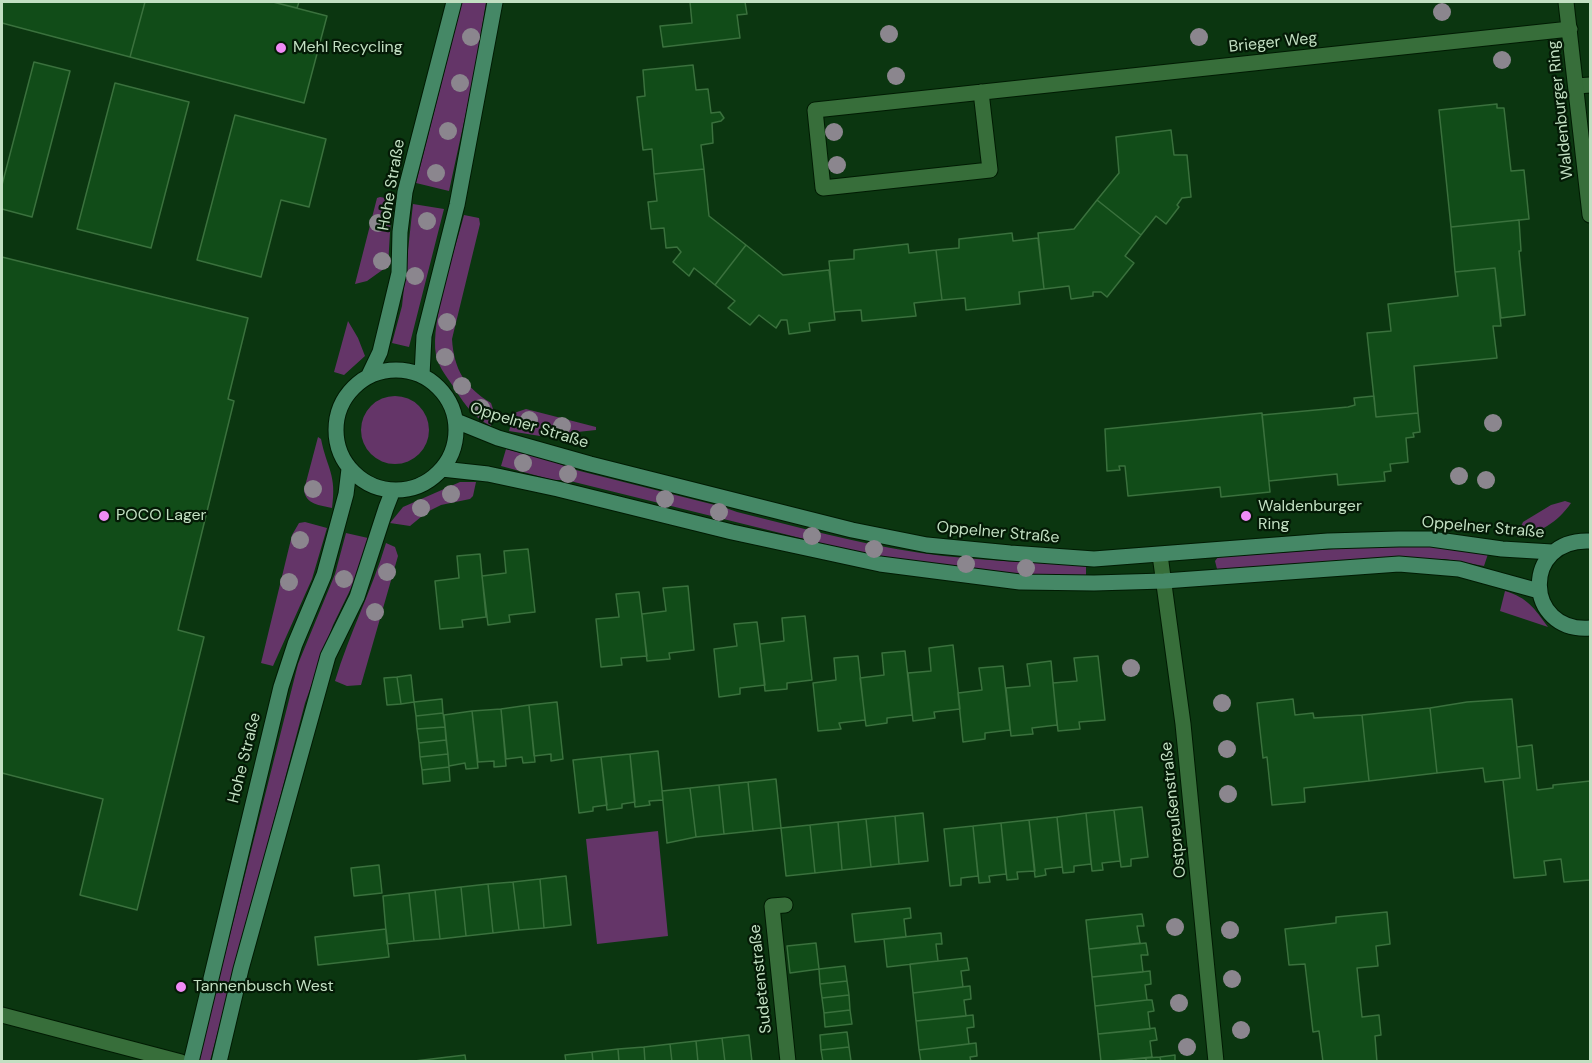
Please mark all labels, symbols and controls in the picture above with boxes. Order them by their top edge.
street label: Brieger Weg [1228,29,1318,57]
place label: Mehl Recycling [293,38,403,58]
street label: Waldenburger Ring [1544,40,1578,180]
marker: Mehl Recycling [274,41,288,55]
street label: Hohe Straße [375,138,409,232]
street label: Oppelner Straße [467,399,591,453]
place label: Waldenburger Ring [1258,497,1362,535]
place label: POCO Lager [116,506,207,526]
marker: POCO Lager [97,509,111,523]
marker: Waldenburger Ring [1239,509,1253,523]
street label: Oppelner Straße [1421,513,1545,543]
street label: Oppelner Straße [936,518,1060,548]
street label: Hohe Straße [224,711,266,805]
street label: Ostpreußenstraße [1157,741,1191,879]
street label: Sudetenstraße [746,923,776,1035]
place label: Tannenbusch West [193,977,334,997]
marker: Tannenbusch West [174,980,188,994]

